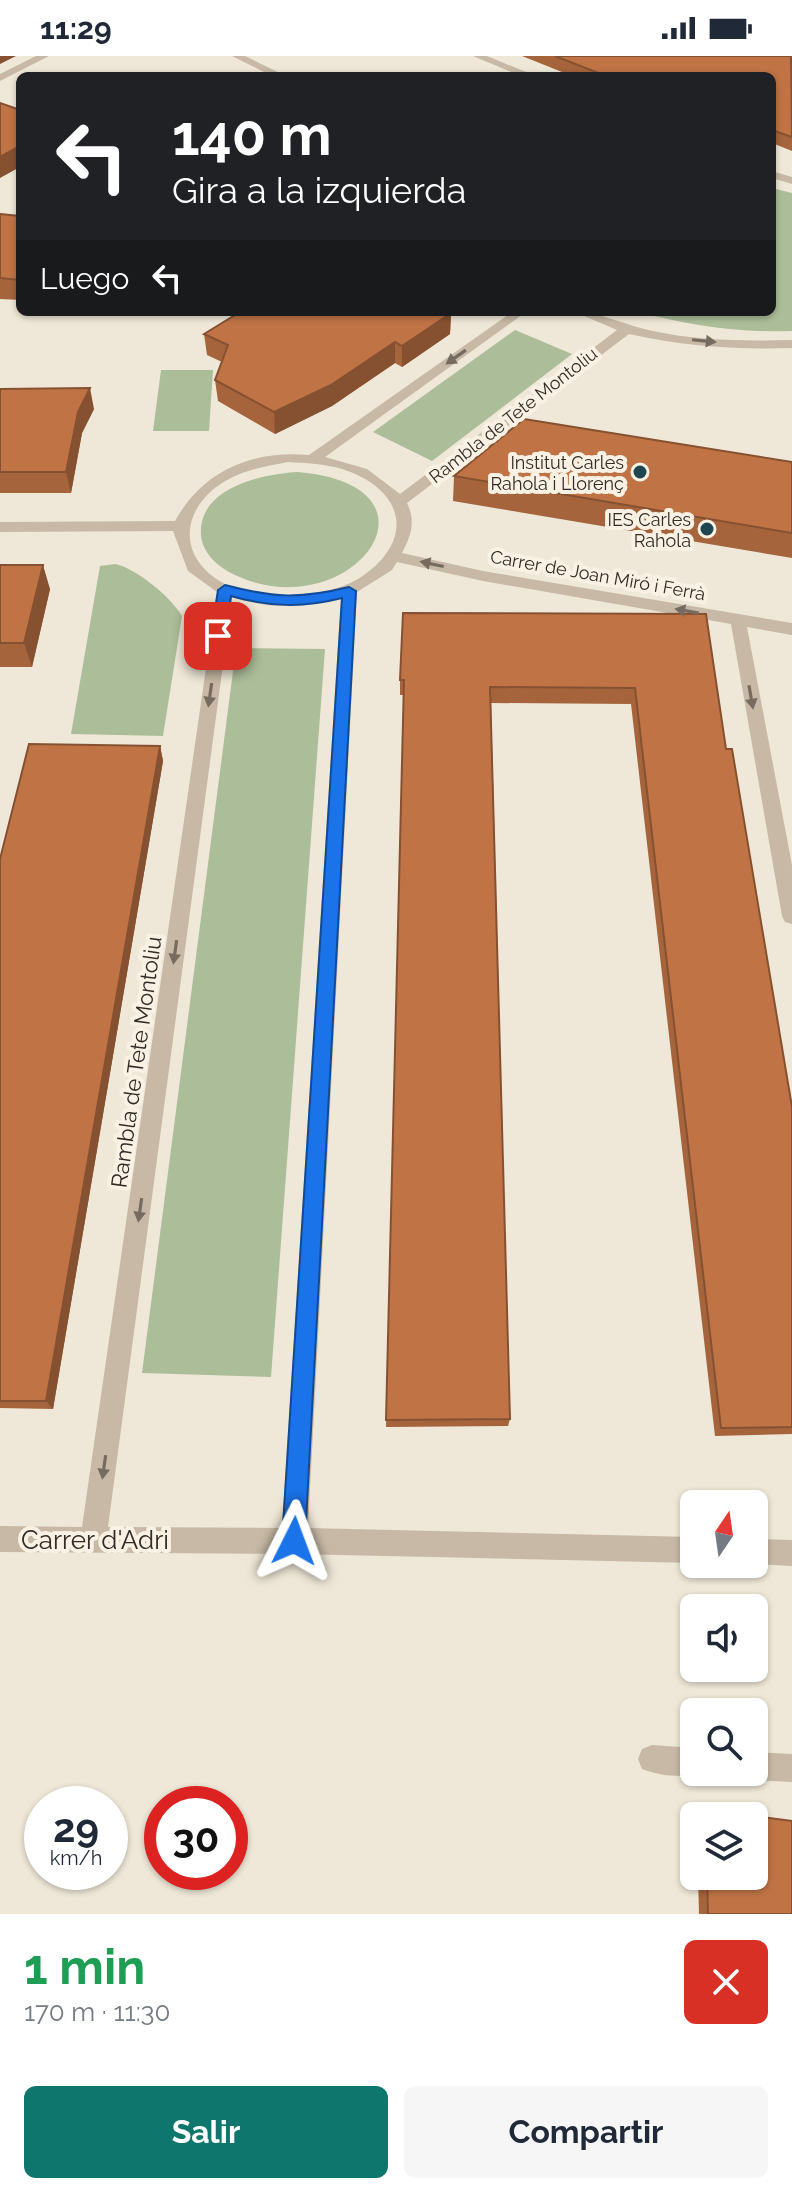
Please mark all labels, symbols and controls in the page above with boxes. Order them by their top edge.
text: 11:29 [40,11,112,46]
text: 140 m [172,102,332,168]
icon: left [40,104,144,208]
text: Gira a la izquierda [172,169,466,211]
icon: left [145,256,189,300]
text: Luego [40,261,129,296]
one-way arrow [692,335,717,348]
street label: Rambla de Tete Montoliu [425,343,601,487]
one-way arrow [446,349,467,364]
place label: Institut Carles Rahola i Llorenç [490,452,624,494]
marker: Institut Carles Rahola i Llorenç [631,463,649,481]
place label: IES Carles Rahola [608,509,691,551]
marker: IES Carles Rahola [698,520,716,538]
street label: Carrer de Joan Miró i Ferrà [489,546,707,604]
one-way arrow [419,557,444,570]
pin [184,602,252,670]
one-way arrow [675,605,700,617]
icon: arrive [196,614,240,658]
one-way arrow [203,683,216,708]
one-way arrow [745,685,757,710]
street label: Rambla de Tete Montoliu [105,935,167,1189]
one-way arrow [168,940,181,965]
one-way arrow [133,1198,146,1223]
one-way arrow [97,1455,110,1480]
north arrow [680,1490,768,1578]
map controls [680,1490,768,1890]
position arrow [252,1499,336,1583]
street label: Carrer d'Adri [21,1525,169,1555]
button: sound [680,1594,768,1682]
button: search [680,1698,768,1786]
speed limit sign: 30 [144,1786,248,1890]
button: layers [680,1802,768,1890]
text: 29 [53,1804,99,1851]
text: km/h [50,1846,102,1870]
text: 1 min [24,1939,145,1995]
button: close [684,1940,768,2024]
text: 170 m · 11:30 [24,1997,170,2027]
button: Salir [24,2086,388,2178]
button: Compartir [404,2086,768,2178]

